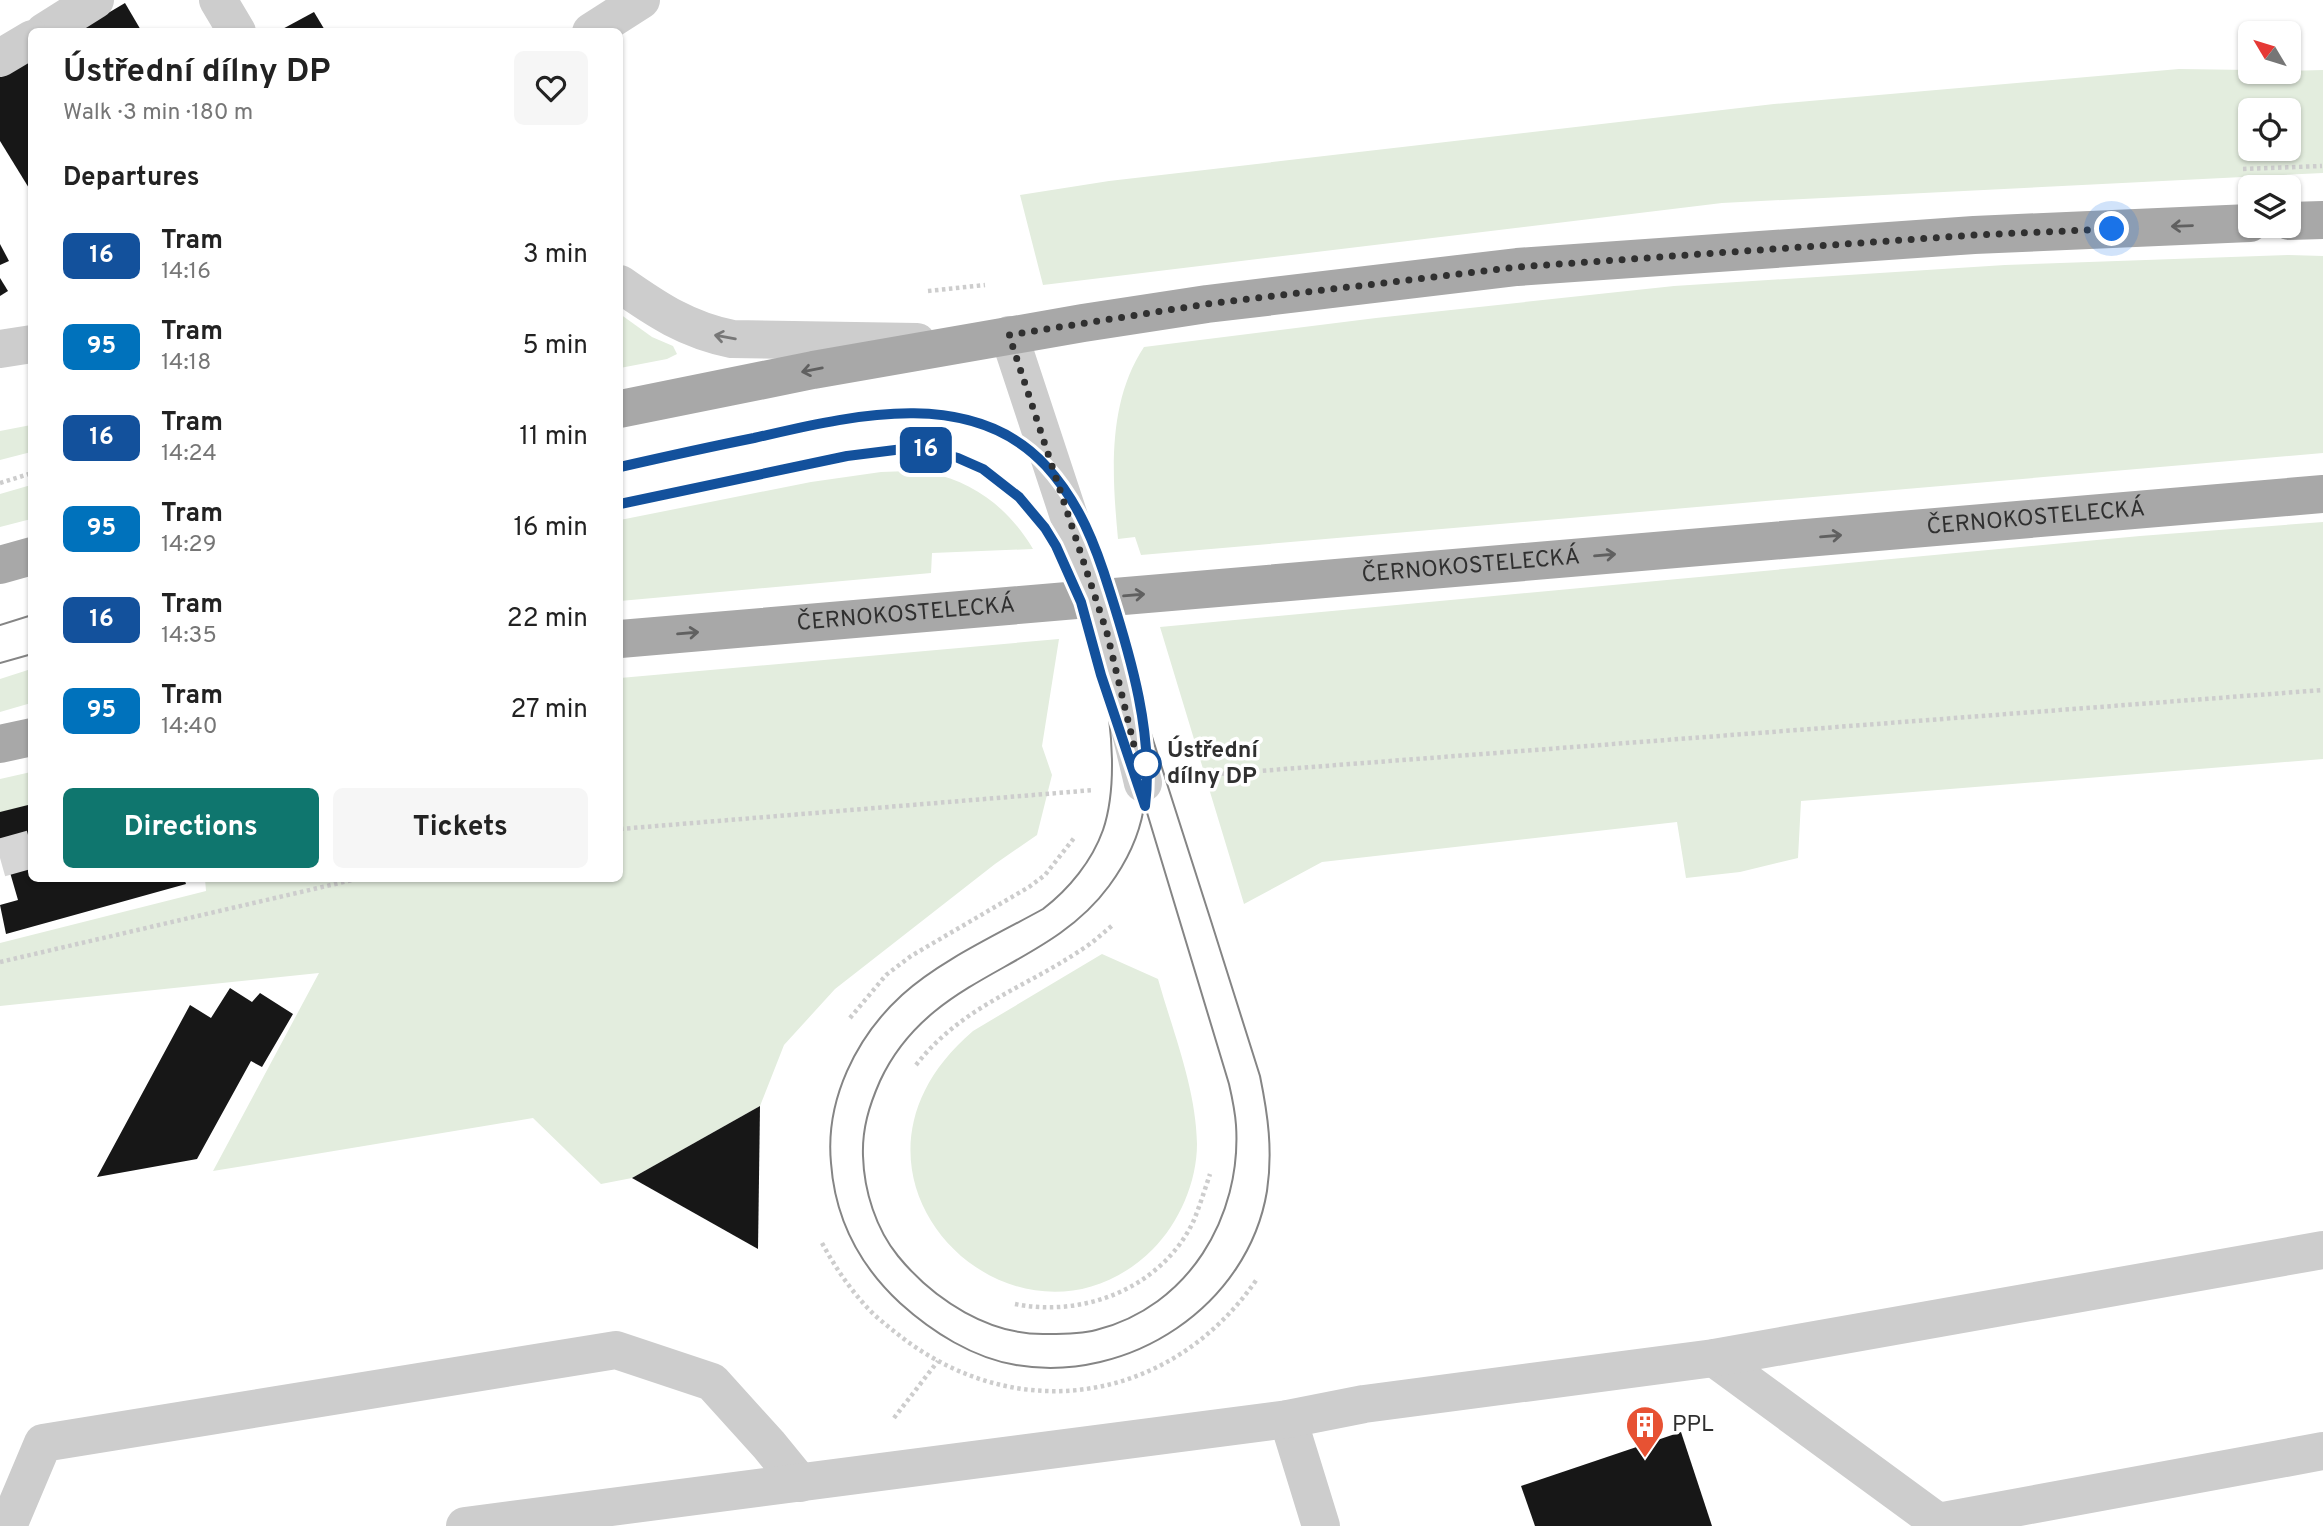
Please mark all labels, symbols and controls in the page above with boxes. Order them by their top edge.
north arrow [2238,21,2301,84]
map controls [2238,21,2301,238]
button: heart [514,51,588,125]
text: Ústřední dílny DP [63,52,330,94]
button: locate [2238,98,2301,161]
text: Walk · 3 min · 180 m [63,99,253,128]
text: Departures [63,162,200,195]
button: layers [2238,175,2301,238]
your location [2094,211,2129,246]
one-way arrow [2171,219,2194,232]
text: Tram [161,225,223,258]
text: 3 min [523,239,588,272]
text: 16 [89,241,114,271]
text: 14:16 [161,258,211,287]
text: Tram [161,316,223,349]
text: 5 min [522,330,588,363]
one-way arrow [714,330,737,343]
text: 95 [87,332,116,362]
text: 14:18 [161,349,211,378]
one-way arrow [801,364,824,378]
text: Tram [161,407,223,440]
text: 11 min [519,421,588,454]
text: 16 [89,423,114,453]
line badge: 16 [894,427,958,473]
text: 16 [914,435,938,465]
text: 14:24 [161,440,217,469]
street label: ČERNOKOSTELECKÁ [1925,494,2146,542]
text: Tram [161,498,223,531]
text: 16 min [513,512,588,545]
text: 95 [87,514,116,544]
one-way arrow [1820,529,1842,542]
text: 14:29 [161,531,216,560]
street label: ČERNOKOSTELECKÁ [1360,542,1581,590]
one-way arrow [1593,548,1615,561]
one-way arrow [1122,588,1145,601]
text: Tram [161,589,223,622]
street label: ČERNOKOSTELECKÁ [795,590,1016,638]
text: 22 min [507,603,588,636]
text: 16 [89,605,114,635]
text: 14:35 [161,622,217,651]
one-way arrow [676,626,698,639]
text: Tram [161,680,223,713]
text: 27 min [510,694,588,727]
text: 95 [87,696,116,726]
text: 14:40 [161,713,218,742]
place label: Ústřední dílny DP [1167,735,1259,792]
marker: Ústřední dílny DP [1131,749,1161,779]
button: Directions [63,788,319,868]
button: Tickets [333,788,588,868]
building icon: PPL [1624,1404,1666,1459]
place label: PPL [1672,1411,1714,1440]

